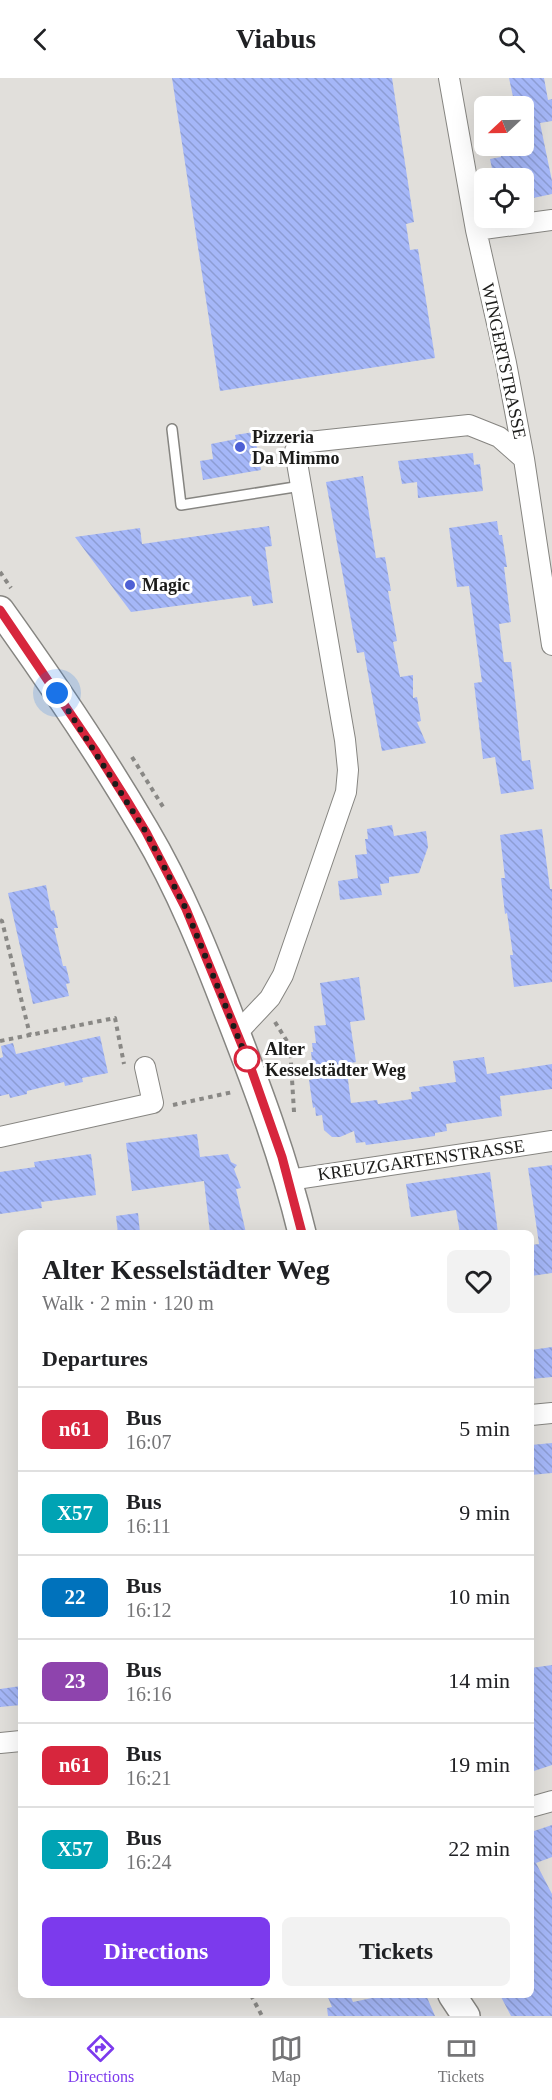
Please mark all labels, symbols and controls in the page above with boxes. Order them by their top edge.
icon: back [24,23,57,56]
icon: search [495,23,528,56]
text: Viabus [236,24,316,54]
north arrow [474,96,534,156]
map controls [474,96,534,228]
button: locate [474,168,534,228]
street label: WINGERTSTRASSE [478,281,530,441]
place label: Pizzeria Da Mimmo [252,427,339,468]
marker: Pizzeria Da Mimmo [233,440,247,454]
place label: Magic [142,575,190,595]
marker: Magic [123,578,137,592]
your location [42,678,72,708]
place label: Alter Kesselstädter Weg [265,1039,406,1080]
marker: Alter Kesselstädter Weg [234,1046,260,1072]
street label: KREUZGARTENSTRASSE [316,1136,526,1184]
button: heart [447,1250,510,1313]
text: Alter Kesselstädter Weg [42,1254,330,1285]
text: Walk · 2 min · 120 m [42,1292,214,1314]
text: Departures [42,1346,148,1371]
text: Bus [126,1405,161,1430]
text: 5 min [459,1416,510,1441]
text: n61 [59,1417,91,1441]
text: 16:07 [126,1431,172,1453]
text: Bus [126,1489,161,1514]
text: 9 min [459,1500,510,1525]
text: X57 [57,1501,93,1525]
text: 16:11 [126,1515,171,1537]
text: Bus [126,1573,161,1598]
text: 10 min [448,1584,510,1609]
text: 22 [65,1585,86,1609]
text: 16:12 [126,1599,172,1621]
text: Bus [126,1657,161,1682]
text: 14 min [448,1668,510,1693]
text: 23 [65,1669,86,1693]
text: 16:16 [126,1683,172,1705]
text: Bus [126,1741,161,1766]
text: 19 min [448,1752,510,1777]
text: n61 [59,1753,91,1777]
text: 16:21 [126,1767,172,1789]
text: Bus [126,1825,161,1850]
text: 22 min [448,1836,510,1861]
text: X57 [57,1837,93,1861]
text: 16:24 [126,1851,172,1873]
button: Directions [42,1917,270,1986]
button: Tickets [282,1917,510,1986]
tab: Directions [68,2032,134,2086]
tab: Map [270,2032,303,2086]
tab: Tickets [438,2032,484,2086]

